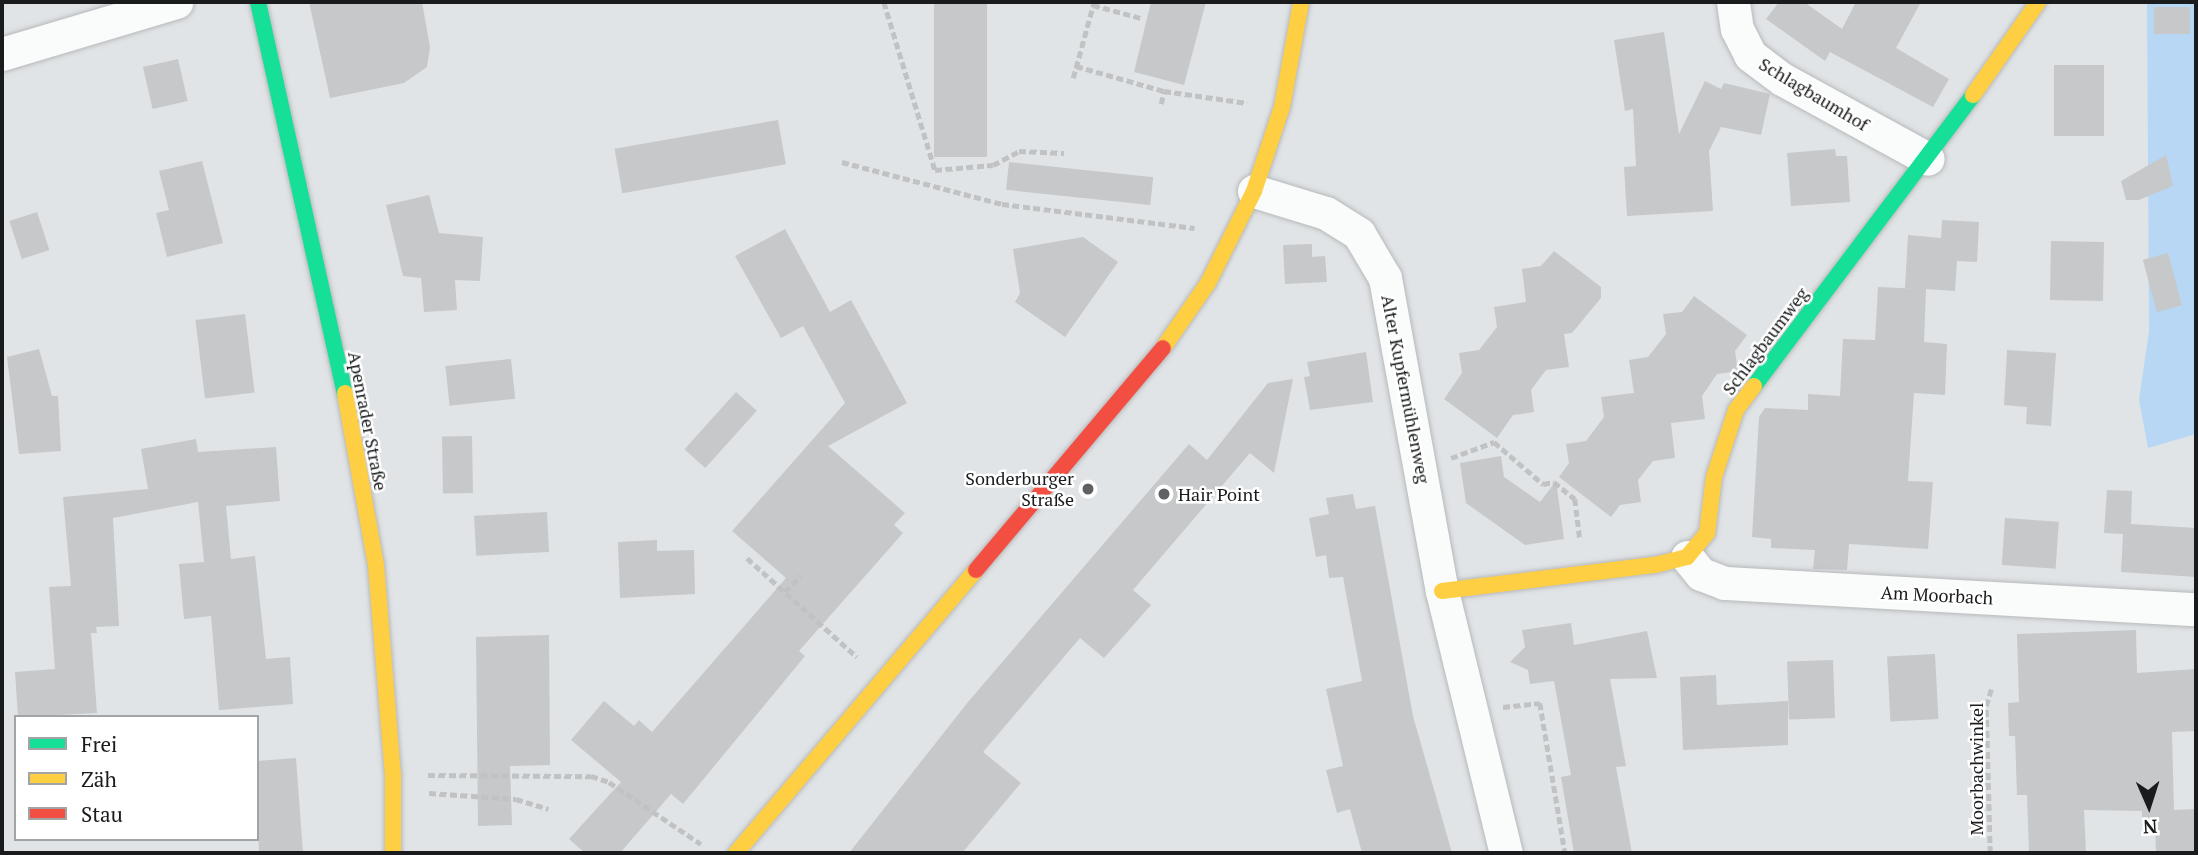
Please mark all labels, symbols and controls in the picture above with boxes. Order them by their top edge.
street label: Schlagbaumhof [1755,53,1873,135]
street label: Schlagbaumweg [1718,283,1812,399]
street label: Alter Kupfermühlenweg [1377,293,1435,485]
street label: Apenrader Straße [344,350,392,492]
place label: Sonderburger Straße [965,468,1074,510]
marker: Sonderburger Straße [1080,481,1096,497]
place label: Hair Point [1178,483,1260,505]
marker: Hair Point [1156,486,1172,502]
street label: Am Moorbach [1880,581,1994,609]
street label: Moorbachwinkel [1965,702,1987,836]
legend [14,715,259,841]
text: Frei [81,730,117,758]
text: Zäh [81,765,117,793]
north arrow [2114,771,2184,841]
text: Stau [81,800,123,828]
text: N [2142,815,2158,840]

